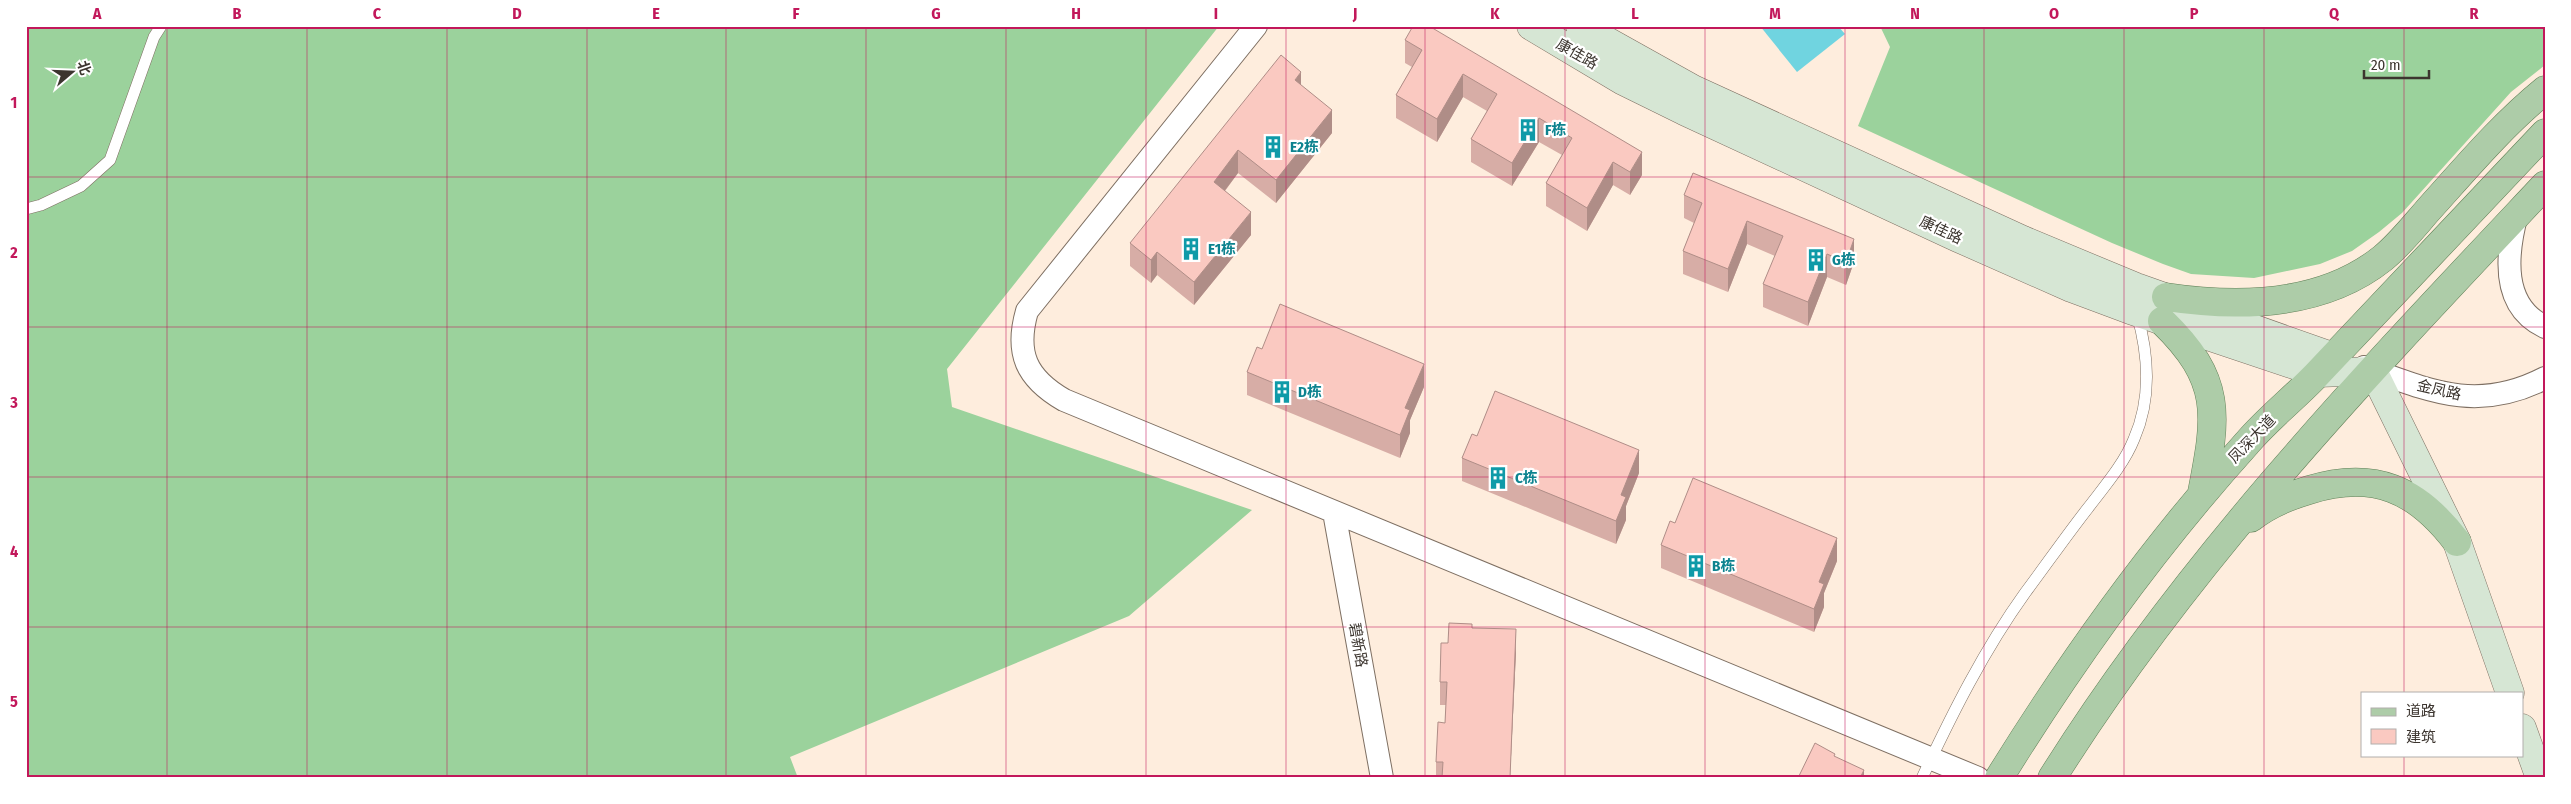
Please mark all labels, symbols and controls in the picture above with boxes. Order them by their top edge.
text: A [92,4,102,23]
text: B [233,4,242,23]
text: C [373,4,382,23]
text: D [512,4,522,23]
text: E [652,4,660,23]
text: F [792,4,800,23]
text: G [931,4,941,23]
text: H [1071,4,1081,23]
text: I [1214,4,1218,23]
text: J [1352,4,1357,23]
text: K [1490,4,1500,23]
text: L [1631,4,1639,23]
text: M [1769,4,1781,23]
text: N [1910,4,1920,23]
text: O [2049,4,2059,23]
text: P [2190,4,2199,23]
text: Q [2329,4,2340,23]
text: R [2470,4,2480,23]
street label: 康佳路 [1553,35,1601,73]
north arrow [48,48,98,98]
scale bar [2364,48,2428,80]
text: 20 m [2371,56,2401,74]
text: 北 [74,59,94,77]
text: 1 [11,93,17,112]
building icon: F栋 [1515,117,1541,143]
place label: F栋 [1545,121,1567,139]
building icon: E2栋 [1260,134,1286,160]
place label: E2栋 [1290,138,1319,156]
street label: 康佳路 [1917,212,1965,248]
building icon: E1栋 [1178,236,1204,262]
place label: E1栋 [1208,240,1236,258]
text: 2 [9,243,18,262]
building icon: G栋 [1803,247,1829,273]
place label: G栋 [1832,251,1856,269]
street label: 金凤路 [2415,376,2463,404]
building icon: D栋 [1269,379,1295,405]
place label: D栋 [1298,383,1322,401]
text: 3 [9,393,18,412]
street label: 凤深大道 [2225,411,2279,467]
building icon: C栋 [1485,465,1511,491]
place label: C栋 [1515,469,1538,487]
text: 4 [10,542,18,561]
building icon: B栋 [1683,553,1709,579]
place label: B栋 [1712,557,1735,575]
street label: 碧新路 [1345,621,1371,669]
text: 5 [10,692,18,711]
legend [2361,692,2524,756]
text: 道路 [2406,702,2436,720]
text: 建筑 [2406,728,2436,746]

